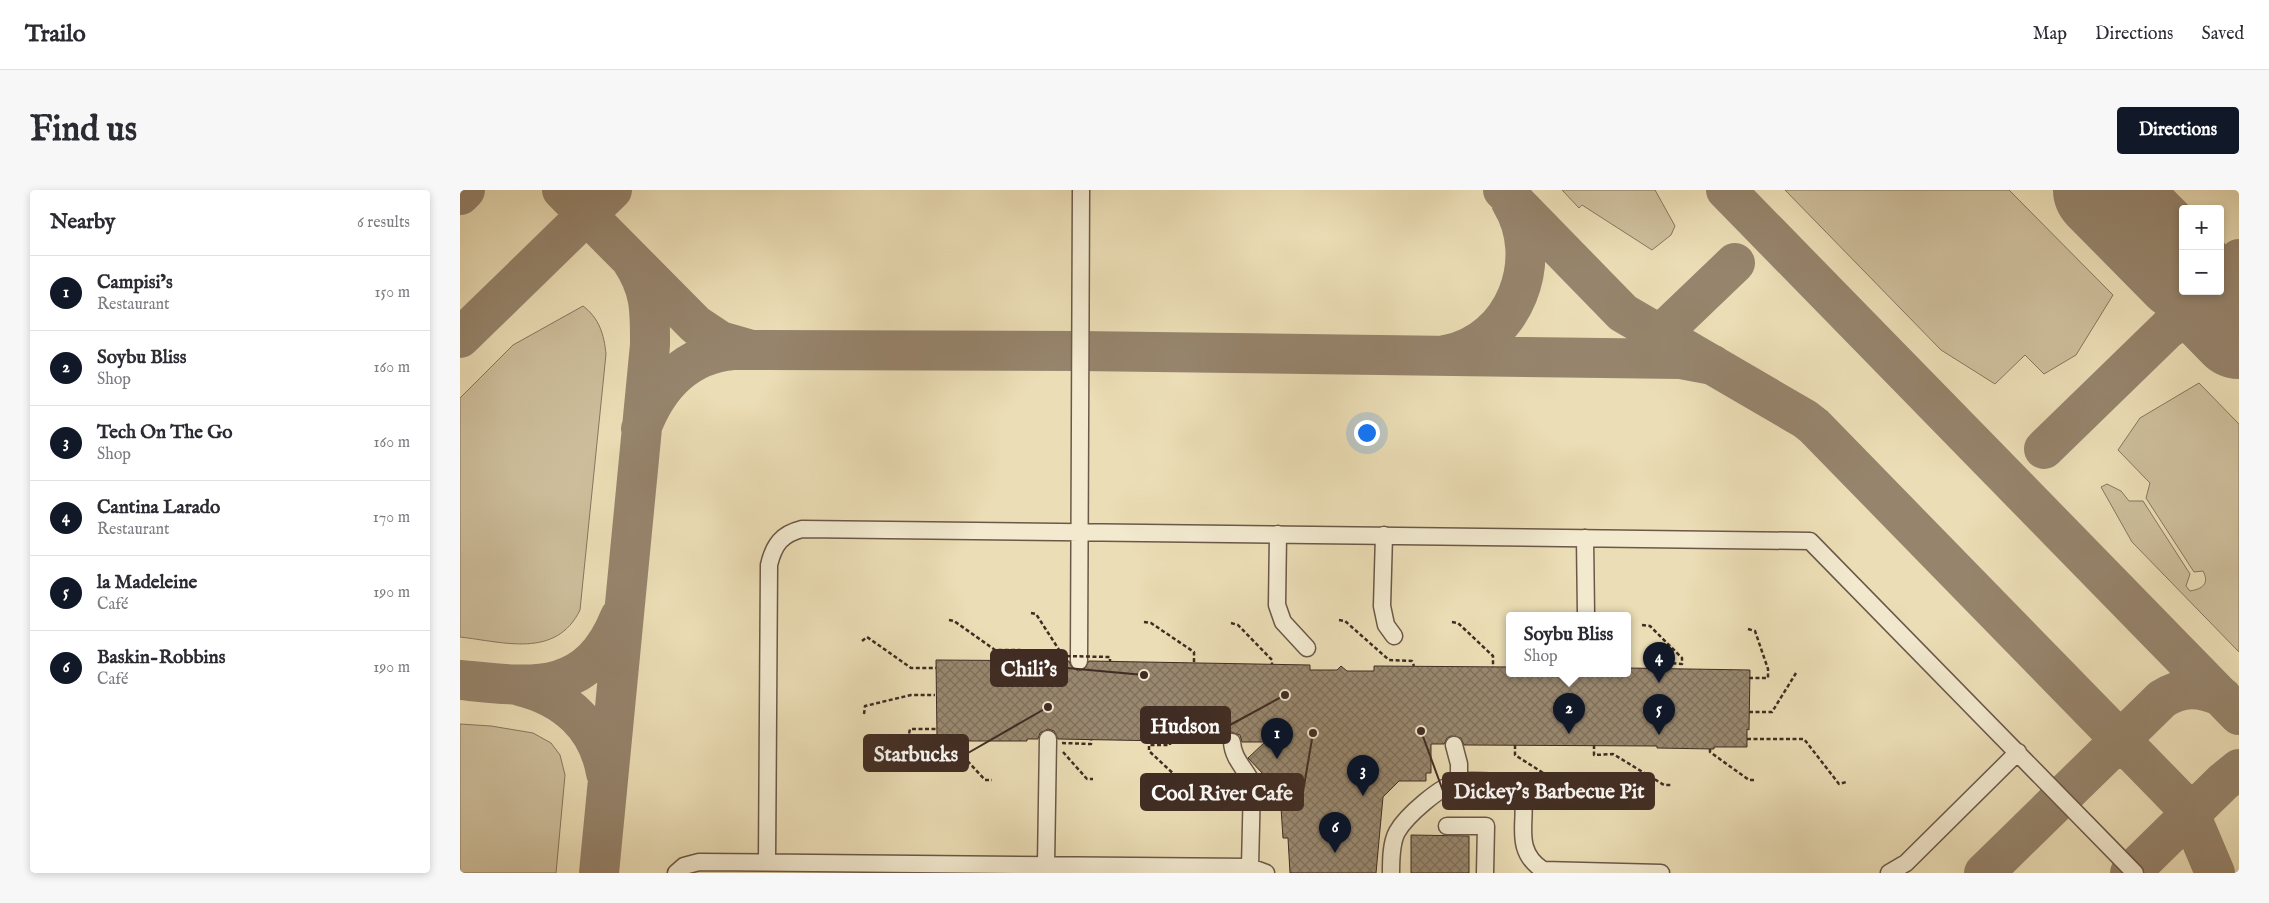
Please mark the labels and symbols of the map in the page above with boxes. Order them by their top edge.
your location [1354,420,1380,446]
pin: 4 [1643,642,1675,683]
callout: Chili’s [991,650,1067,686]
text: Chili’s [1001,657,1057,684]
pin: 2 [1553,693,1585,734]
pin: 5 [1643,694,1675,735]
callout: Hudson [1141,707,1230,743]
text: Hudson [1150,714,1220,741]
pin: 1 [1261,718,1293,759]
callout: Starbucks [864,735,968,771]
text: Starbucks [874,742,958,769]
pin: 3 [1347,755,1379,796]
callout: Dickey’s Barbecue Pit [1443,773,1654,809]
callout: Cool River Cafe [1141,774,1303,810]
text: Dickey’s Barbecue Pit [1454,779,1645,806]
text: Cool River Cafe [1151,781,1293,808]
pin: 6 [1319,812,1351,853]

